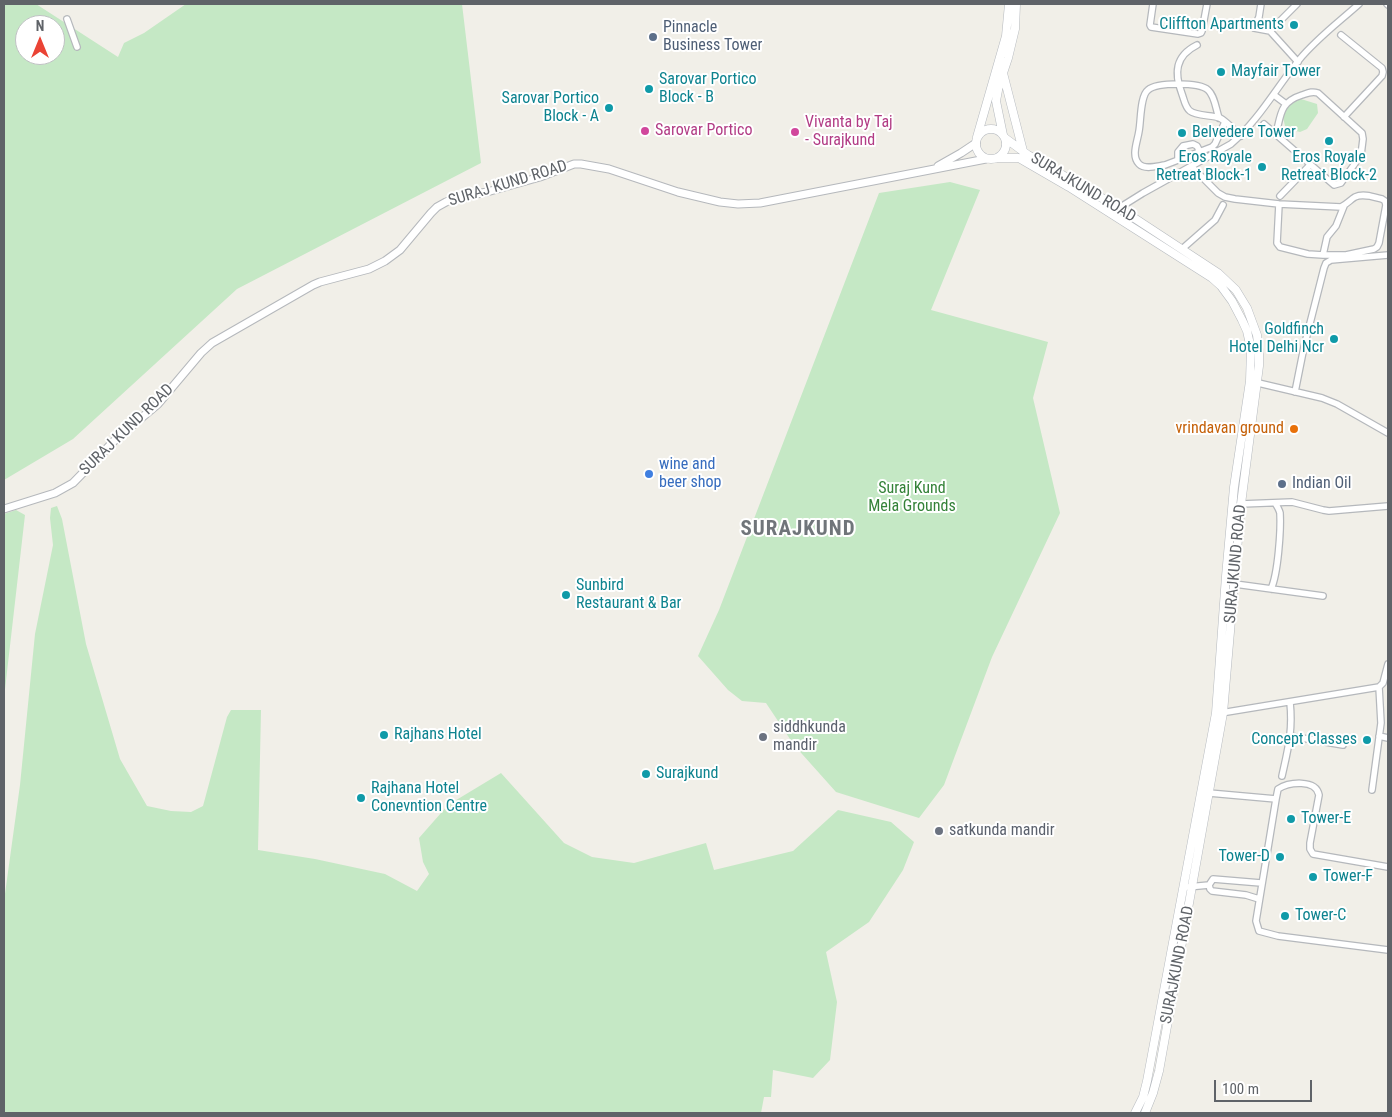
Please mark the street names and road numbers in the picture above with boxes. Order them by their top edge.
street label: SURAJKUND ROAD [1027,149,1139,227]
street label: SURAJ KUND ROAD [446,157,570,211]
street label: SURAJ KUND ROAD [76,380,178,480]
street label: SURAJKUND ROAD [1221,504,1251,624]
street label: SURAJKUND ROAD [1157,905,1199,1025]

